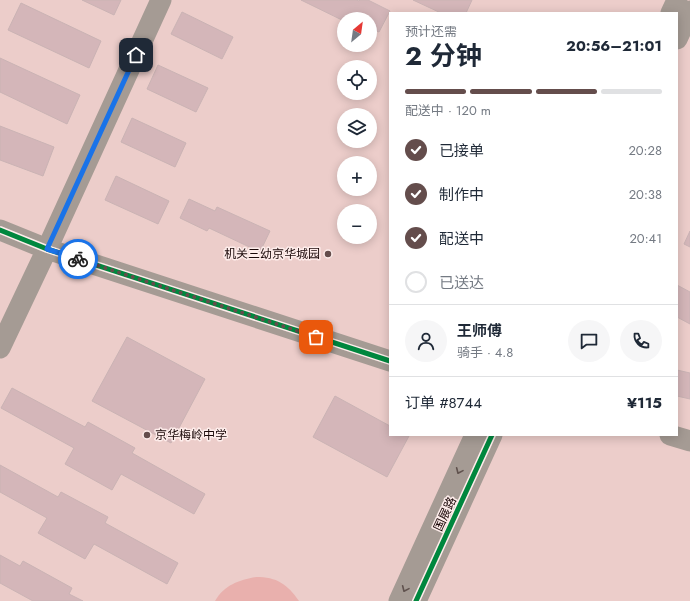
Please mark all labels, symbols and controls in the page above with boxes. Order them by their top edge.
north arrow [337,12,377,52]
map controls [337,12,377,244]
text: 预计还需 [405,22,457,41]
text: 20:56–21:01 [566,35,662,57]
text: 2 分钟 [405,37,482,75]
pin [119,38,153,72]
icon: home [125,44,147,66]
button: locate [337,60,377,100]
text: 配送中 · 120 m [405,101,491,120]
button: layers [337,108,377,148]
icon: check [405,139,427,161]
text: 已接单 [439,140,484,162]
text: 20:28 [628,141,662,160]
button: + [337,156,377,196]
icon: check [405,183,427,205]
text: 制作中 [439,184,484,206]
text: 20:38 [629,185,662,204]
button: − [337,204,377,244]
icon: check [405,227,427,249]
text: 配送中 [439,228,484,250]
text: 20:41 [629,229,662,248]
courier [58,239,98,279]
place label: 机关三幼京华城园 [224,245,320,263]
icon: bike [67,248,89,270]
marker: 机关三幼京华城园 [323,249,333,259]
text: 已送达 [439,272,484,294]
pin [299,320,333,354]
button: person [405,320,447,362]
text: 王师傅 [457,320,502,342]
button: chat [568,320,610,362]
button: phone [620,320,662,362]
icon: bag [305,326,327,348]
text: 骑手 · 4.8 [457,343,513,362]
text: 订单 #8744 [405,392,482,414]
text: ¥115 [627,392,662,414]
place label: 京华梅岭中学 [155,426,227,444]
marker: 京华梅岭中学 [142,430,152,440]
one-way arrow [456,466,464,474]
street label: 国展路 [429,494,461,534]
one-way arrow [402,584,410,592]

